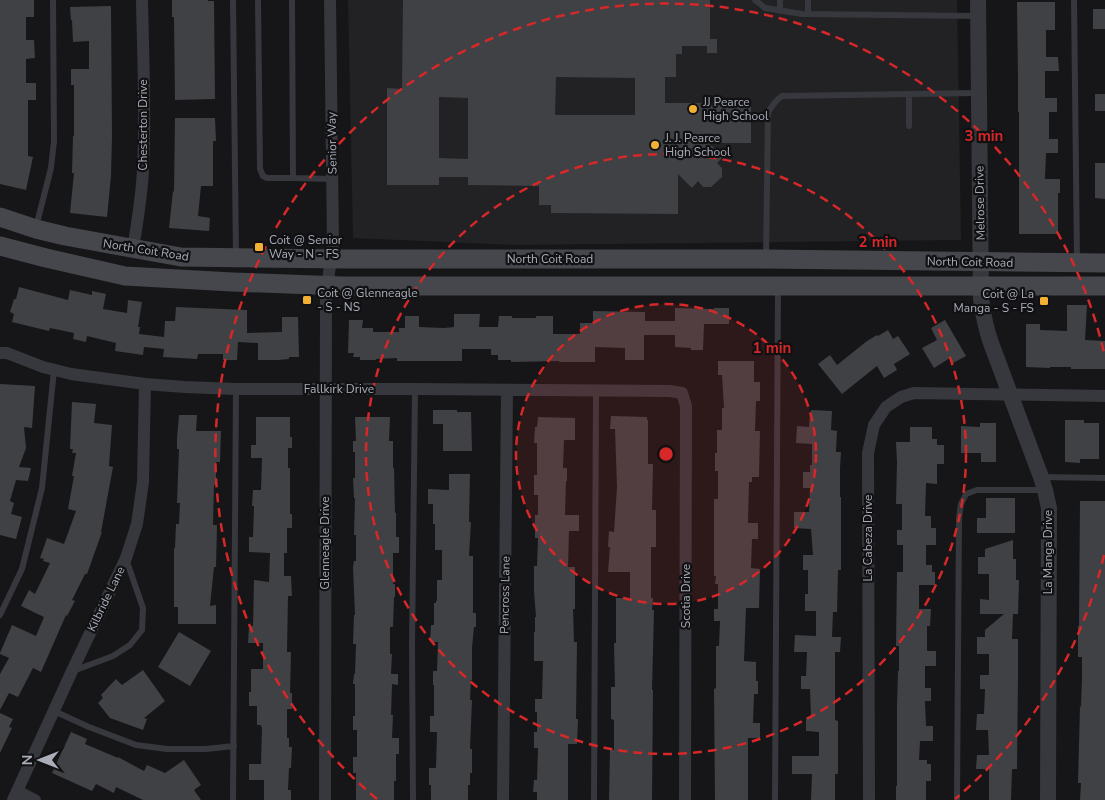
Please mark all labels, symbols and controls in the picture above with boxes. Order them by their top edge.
street label: Chesterton Drive [135,79,151,171]
place label: JJ Pearce High School [702,94,769,124]
marker: JJ Pearce High School [687,103,699,115]
street label: Senior Way [323,111,341,174]
text: 3 min [965,126,1003,146]
place label: J. J. Pearce High School [664,130,731,160]
marker: J. J. Pearce High School [649,139,661,151]
street label: Melrose Drive [971,165,989,241]
place label: Coit @ Senior Way - N - FS [269,232,343,262]
text: 2 min [859,232,897,252]
street label: North Coit Road [102,235,190,265]
marker: Coit @ Senior Way - N - FS [253,241,265,253]
street label: North Coit Road [507,251,593,267]
street label: North Coit Road [927,253,1013,271]
place label: Coit @ Glenneagle - S - NS [317,285,418,315]
place label: Coit @ La Manga - S - FS [954,286,1034,316]
marker: Coit @ Glenneagle - S - NS [301,294,313,306]
marker: Coit @ La Manga - S - FS [1038,295,1050,307]
text: 1 min [753,338,791,358]
street label: Fallkirk Drive [304,381,374,397]
centre of rings [657,445,675,463]
street label: La Cabeza Drive [860,495,876,581]
street label: Glenneagle Drive [317,496,333,590]
street label: La Manga Drive [1040,510,1056,594]
street label: Pencross Lane [496,556,514,634]
street label: Kilbride Lane [83,564,129,634]
street label: Scotia Drive [678,564,694,628]
north arrow [15,735,65,785]
text: N [18,755,37,765]

